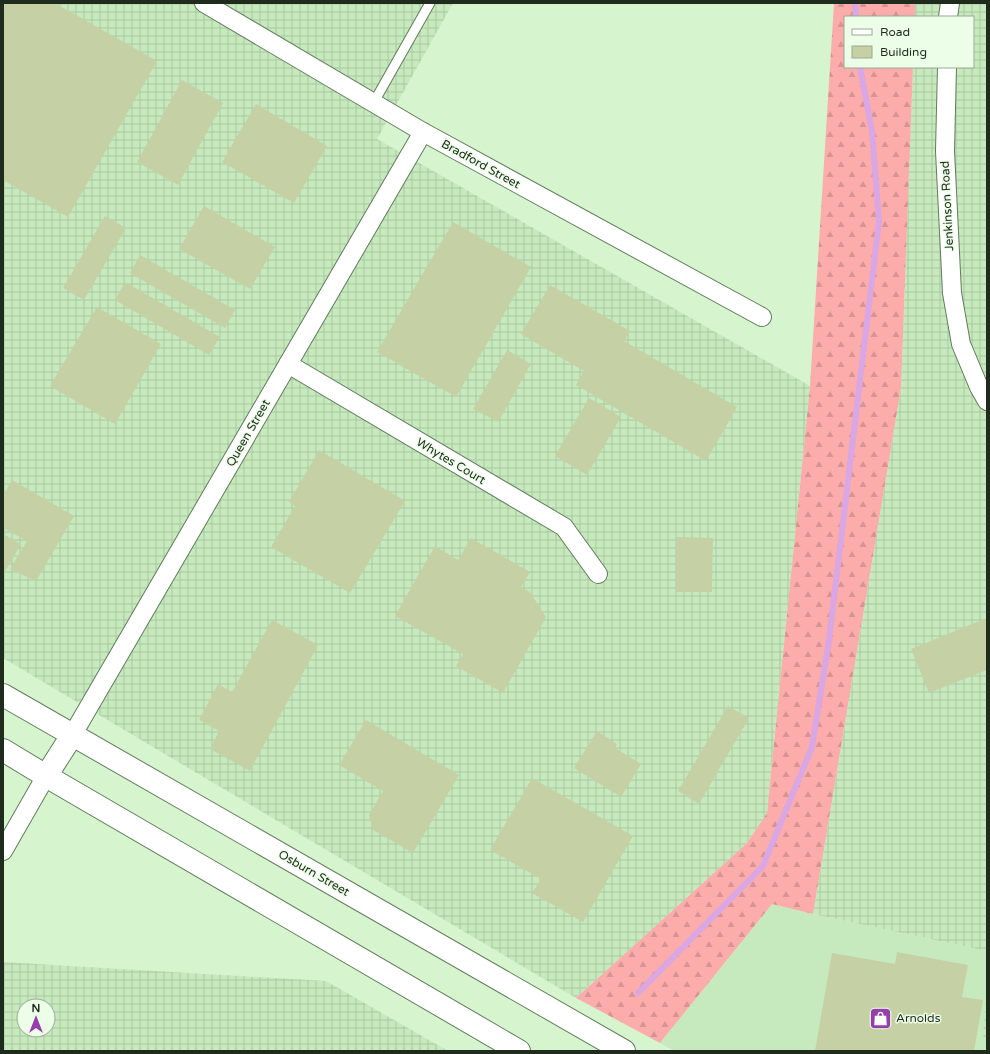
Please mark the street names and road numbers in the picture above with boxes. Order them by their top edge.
street label: Bradford Street [439,137,523,192]
street label: Jenkinson Road [938,161,956,251]
street label: Queen Street [223,397,273,469]
street label: Whytes Court [414,435,488,487]
street label: Osburn Street [276,847,352,899]

